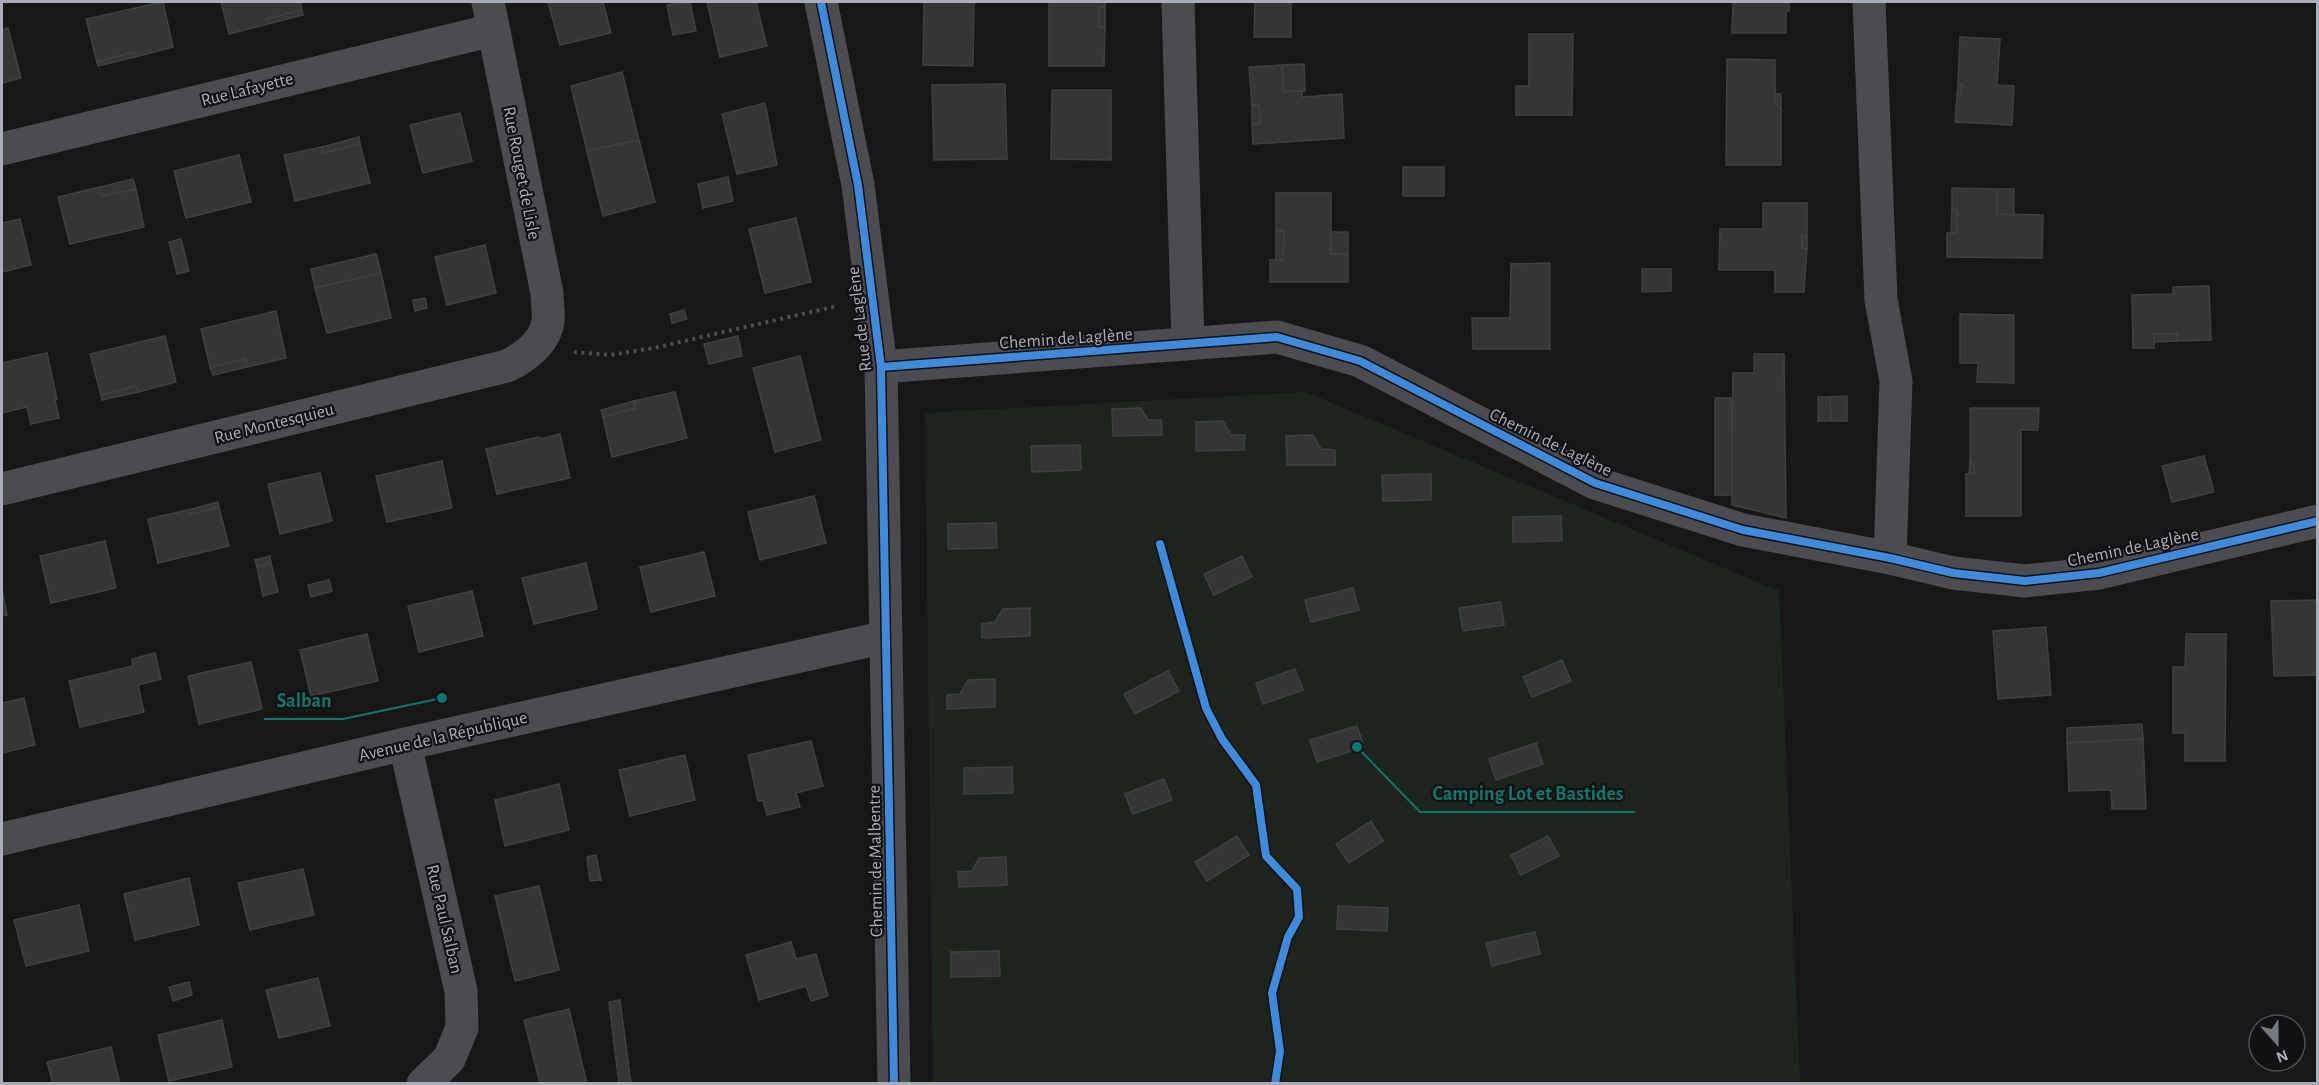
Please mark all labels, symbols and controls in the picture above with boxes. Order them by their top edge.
street label: Rue Lafayette [199,70,295,110]
street label: Rue Rouget de Lisle [499,105,543,241]
street label: Rue de Laglène [845,265,875,372]
street label: Chemin de Laglène [999,325,1133,353]
street label: Rue Montesquieu [213,400,336,448]
street label: Chemin de Laglène [1487,406,1615,480]
street label: Chemin de Laglène [2066,525,2200,571]
callout: Salban [264,681,343,719]
text: Salban [276,691,332,711]
street label: Avenue de la République [357,709,529,765]
callout: Camping Lot et Bastides [1420,774,1635,812]
text: Camping Lot et Bastides [1432,784,1624,804]
street label: Chemin de Malbentre [866,785,886,937]
street label: Rue Paul Salban [423,863,465,976]
north arrow [2247,1013,2307,1073]
text: N [2274,1047,2290,1066]

